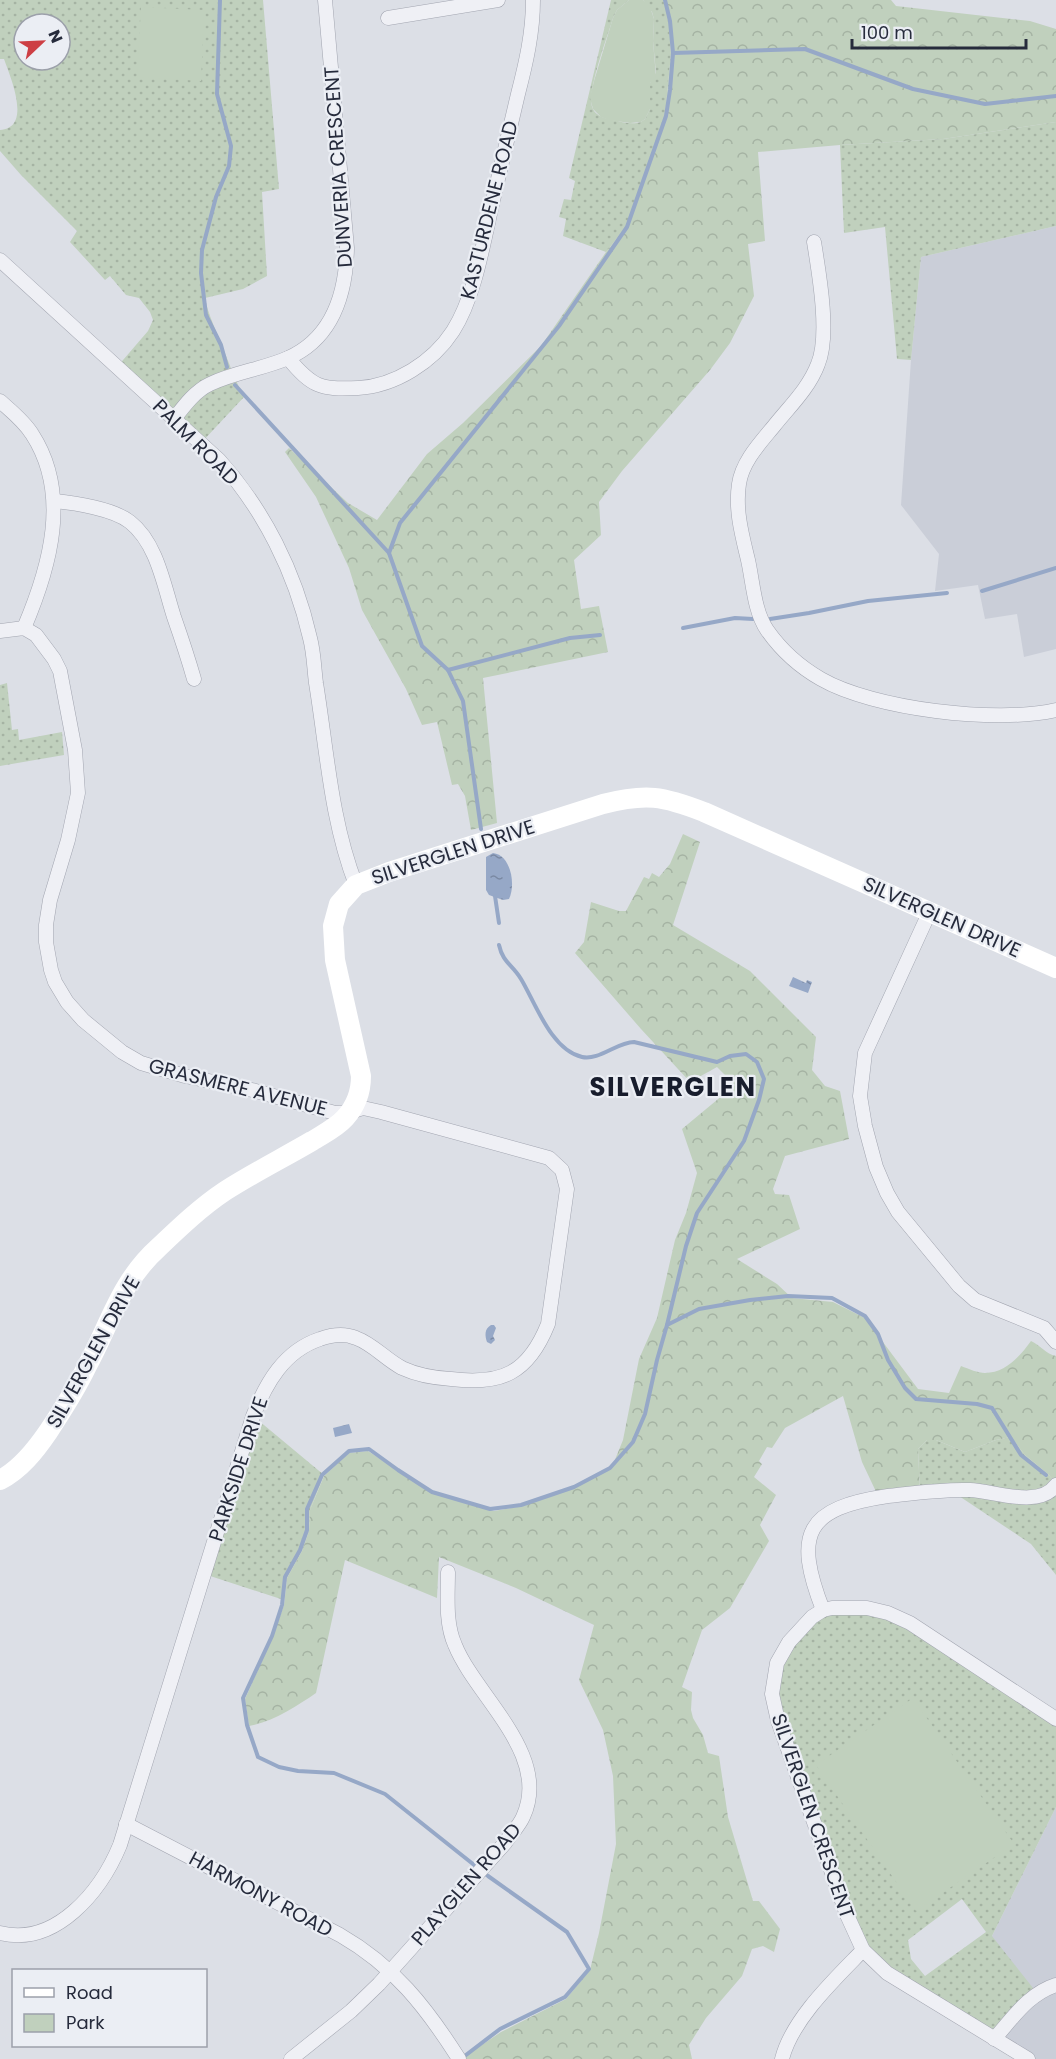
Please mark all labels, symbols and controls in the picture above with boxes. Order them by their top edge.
north arrow [12,12,72,72]
scale bar [852,12,1026,50]
text: 100 m [861,20,913,45]
text: N [42,26,68,46]
street label: DUNVERIA CRESCENT [317,65,359,269]
street label: KASTURDENE ROAD [453,118,525,302]
street label: PALM ROAD [147,393,245,491]
street label: SILVERGLEN DRIVE [368,812,538,892]
street label: SILVERGLEN DRIVE [859,870,1025,964]
street label: GRASMERE AVENUE [146,1051,330,1123]
district label: SILVERGLEN [590,1069,756,1105]
street label: SILVERGLEN DRIVE [40,1271,146,1433]
street label: PARKSIDE DRIVE [201,1393,275,1545]
street label: SILVERGLEN CRESCENT [765,1710,861,1923]
street label: PLAYGLEN ROAD [405,1816,527,1952]
street label: HARMONY ROAD [184,1844,338,1944]
legend [12,1969,207,2047]
text: Road [66,1980,113,2005]
text: Park [66,2010,105,2035]

